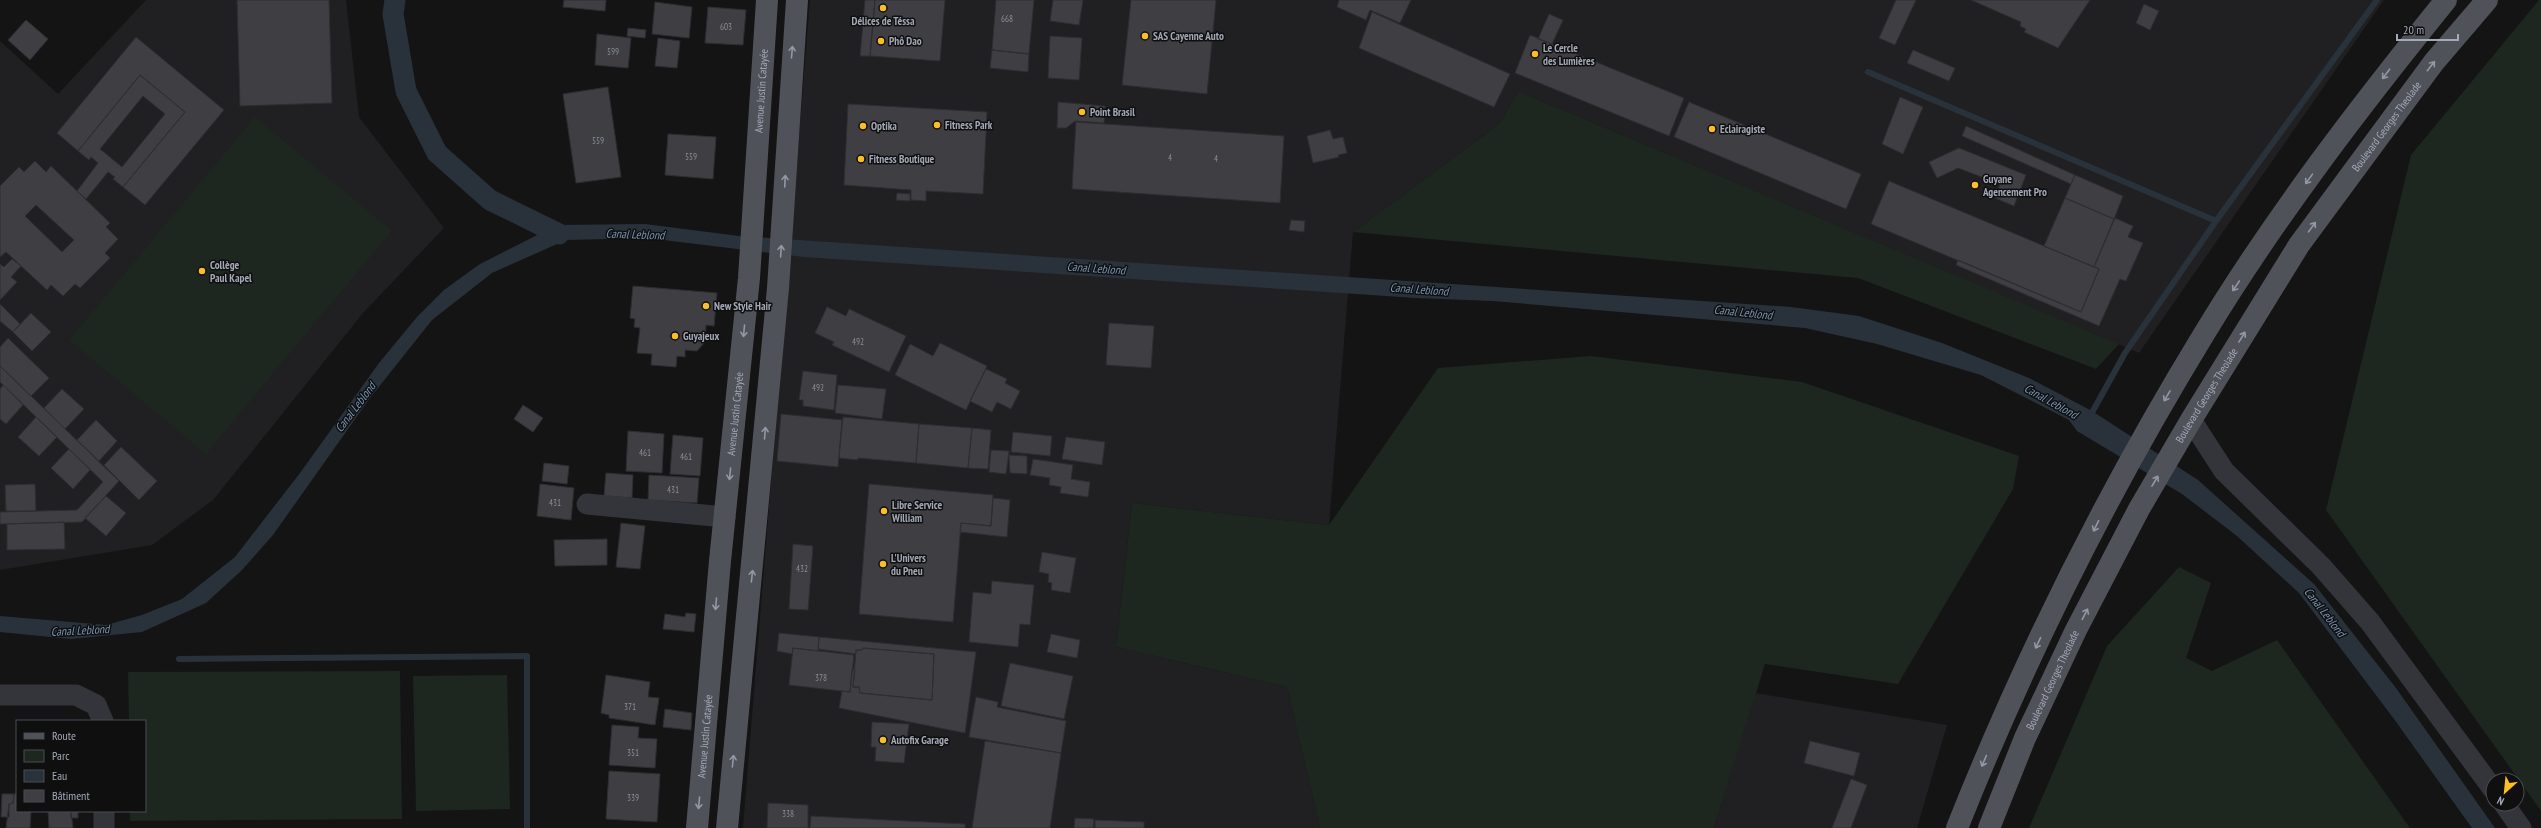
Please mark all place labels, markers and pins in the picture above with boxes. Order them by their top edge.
marker: Délices de Téssa [878,3,888,13]
place label: Délices de Téssa [852,14,915,28]
place label: SAS Cayenne Auto [1153,29,1224,43]
marker: SAS Cayenne Auto [1140,31,1150,41]
place label: Phô Dao [889,34,922,48]
marker: Phô Dao [876,36,886,46]
place label: Le Cercle des Lumières [1543,41,1595,68]
marker: Le Cercle des Lumières [1530,49,1540,59]
place label: Point Brasil [1090,105,1135,119]
marker: Point Brasil [1077,107,1087,117]
place label: Fitness Park [945,118,993,132]
place label: Optika [871,119,897,133]
marker: Fitness Park [932,120,942,130]
marker: Optika [858,121,868,131]
place label: Eclairagiste [1720,122,1765,136]
marker: Eclairagiste [1707,124,1717,134]
place label: Fitness Boutique [869,152,935,166]
marker: Fitness Boutique [856,154,866,164]
place label: Guyane Agencement Pro [1982,172,2047,199]
marker: Guyane Agencement Pro [1970,180,1980,190]
place label: Collège Paul Kapel [210,258,252,285]
marker: Collège Paul Kapel [197,266,207,276]
place label: New Style Hair [714,299,772,313]
marker: New Style Hair [701,301,711,311]
place label: Guyajeux [683,329,719,343]
marker: Guyajeux [670,331,680,341]
place label: Libre Service William [891,498,943,525]
marker: Libre Service William [879,506,889,516]
place label: L'Univers du Pneu [891,551,926,578]
marker: L'Univers du Pneu [878,559,888,569]
place label: Autofix Garage [890,733,949,747]
marker: Autofix Garage [878,735,888,745]

